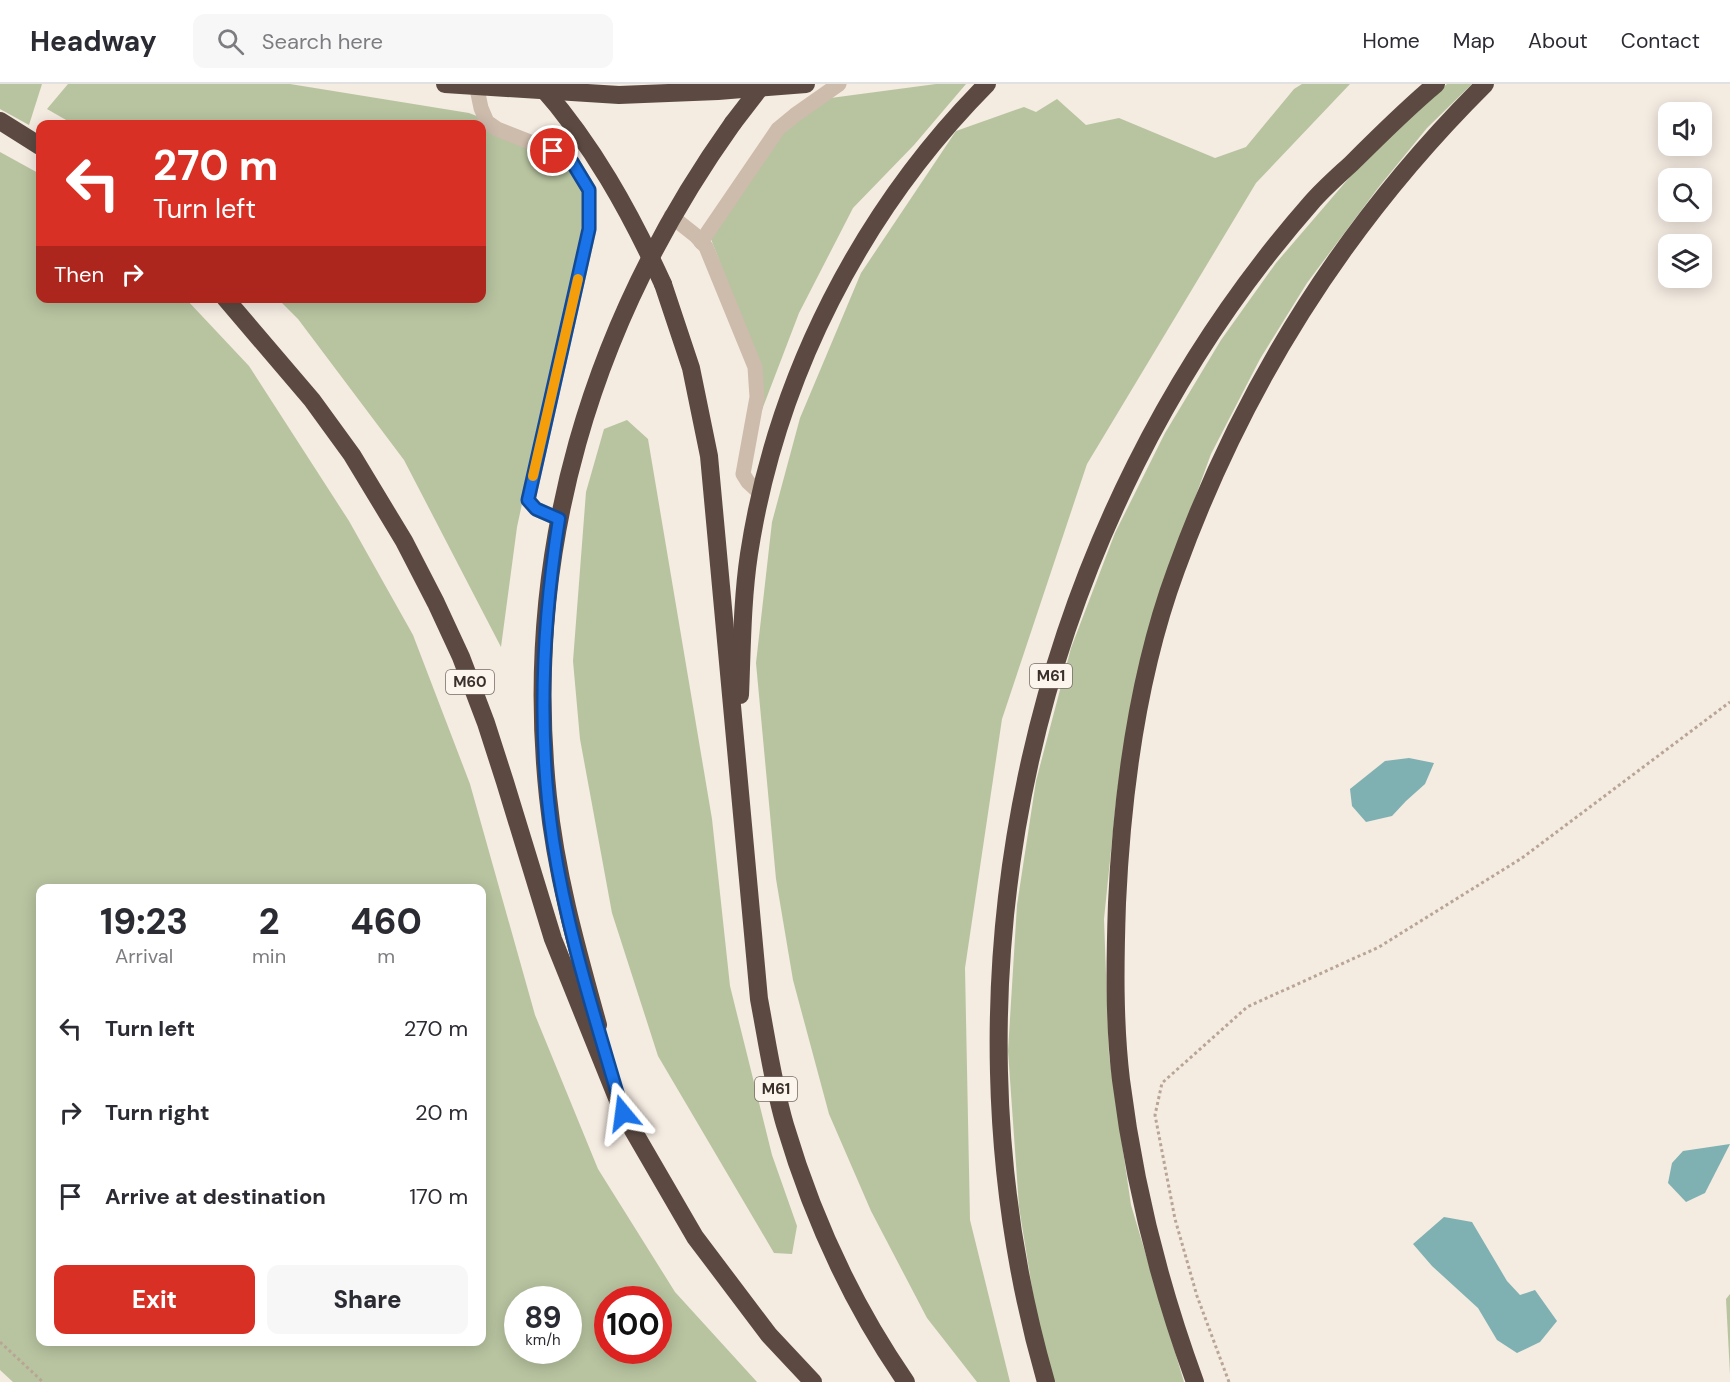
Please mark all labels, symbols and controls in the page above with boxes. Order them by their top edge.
search box [193,14,613,68]
text: Headway [30,23,157,60]
icon: search [214,25,247,58]
text: Search here [262,27,383,56]
text: Home [1362,27,1420,55]
text: Map [1453,27,1495,55]
text: About [1528,27,1588,55]
text: Contact [1621,27,1700,55]
map controls [1658,102,1712,288]
button: sound [1658,102,1712,156]
pin [527,125,578,176]
icon: arrive [536,134,569,167]
text: 270 m [153,138,278,193]
icon: left [54,144,132,222]
button: search [1658,168,1712,222]
text: Turn left [153,191,256,226]
button: layers [1658,234,1712,288]
icon: right [116,258,149,291]
text: Then [54,260,104,289]
road number: M61 [1030,664,1072,688]
road number: M60 [446,670,494,694]
text: 19:23 [100,898,188,945]
text: 2 [259,898,279,945]
text: 460 [350,898,422,945]
text: Arrival [115,943,173,969]
text: min [252,943,286,969]
text: m [377,943,395,969]
icon: left [54,1012,87,1045]
text: Turn left [105,1014,195,1043]
text: 270 m [404,1014,468,1043]
road number: M61 [755,1077,797,1101]
position arrow [591,1081,655,1145]
icon: right [54,1096,87,1129]
text: Turn right [105,1098,210,1127]
text: 20 m [415,1098,468,1127]
icon: arrive [54,1180,87,1213]
text: Arrive at destination [105,1182,326,1211]
text: 170 m [409,1182,468,1211]
button: Exit [54,1265,255,1334]
button: Share [267,1265,468,1334]
speed limit sign: 100 [594,1286,672,1364]
text: 89 [524,1298,562,1337]
text: km/h [525,1330,561,1350]

